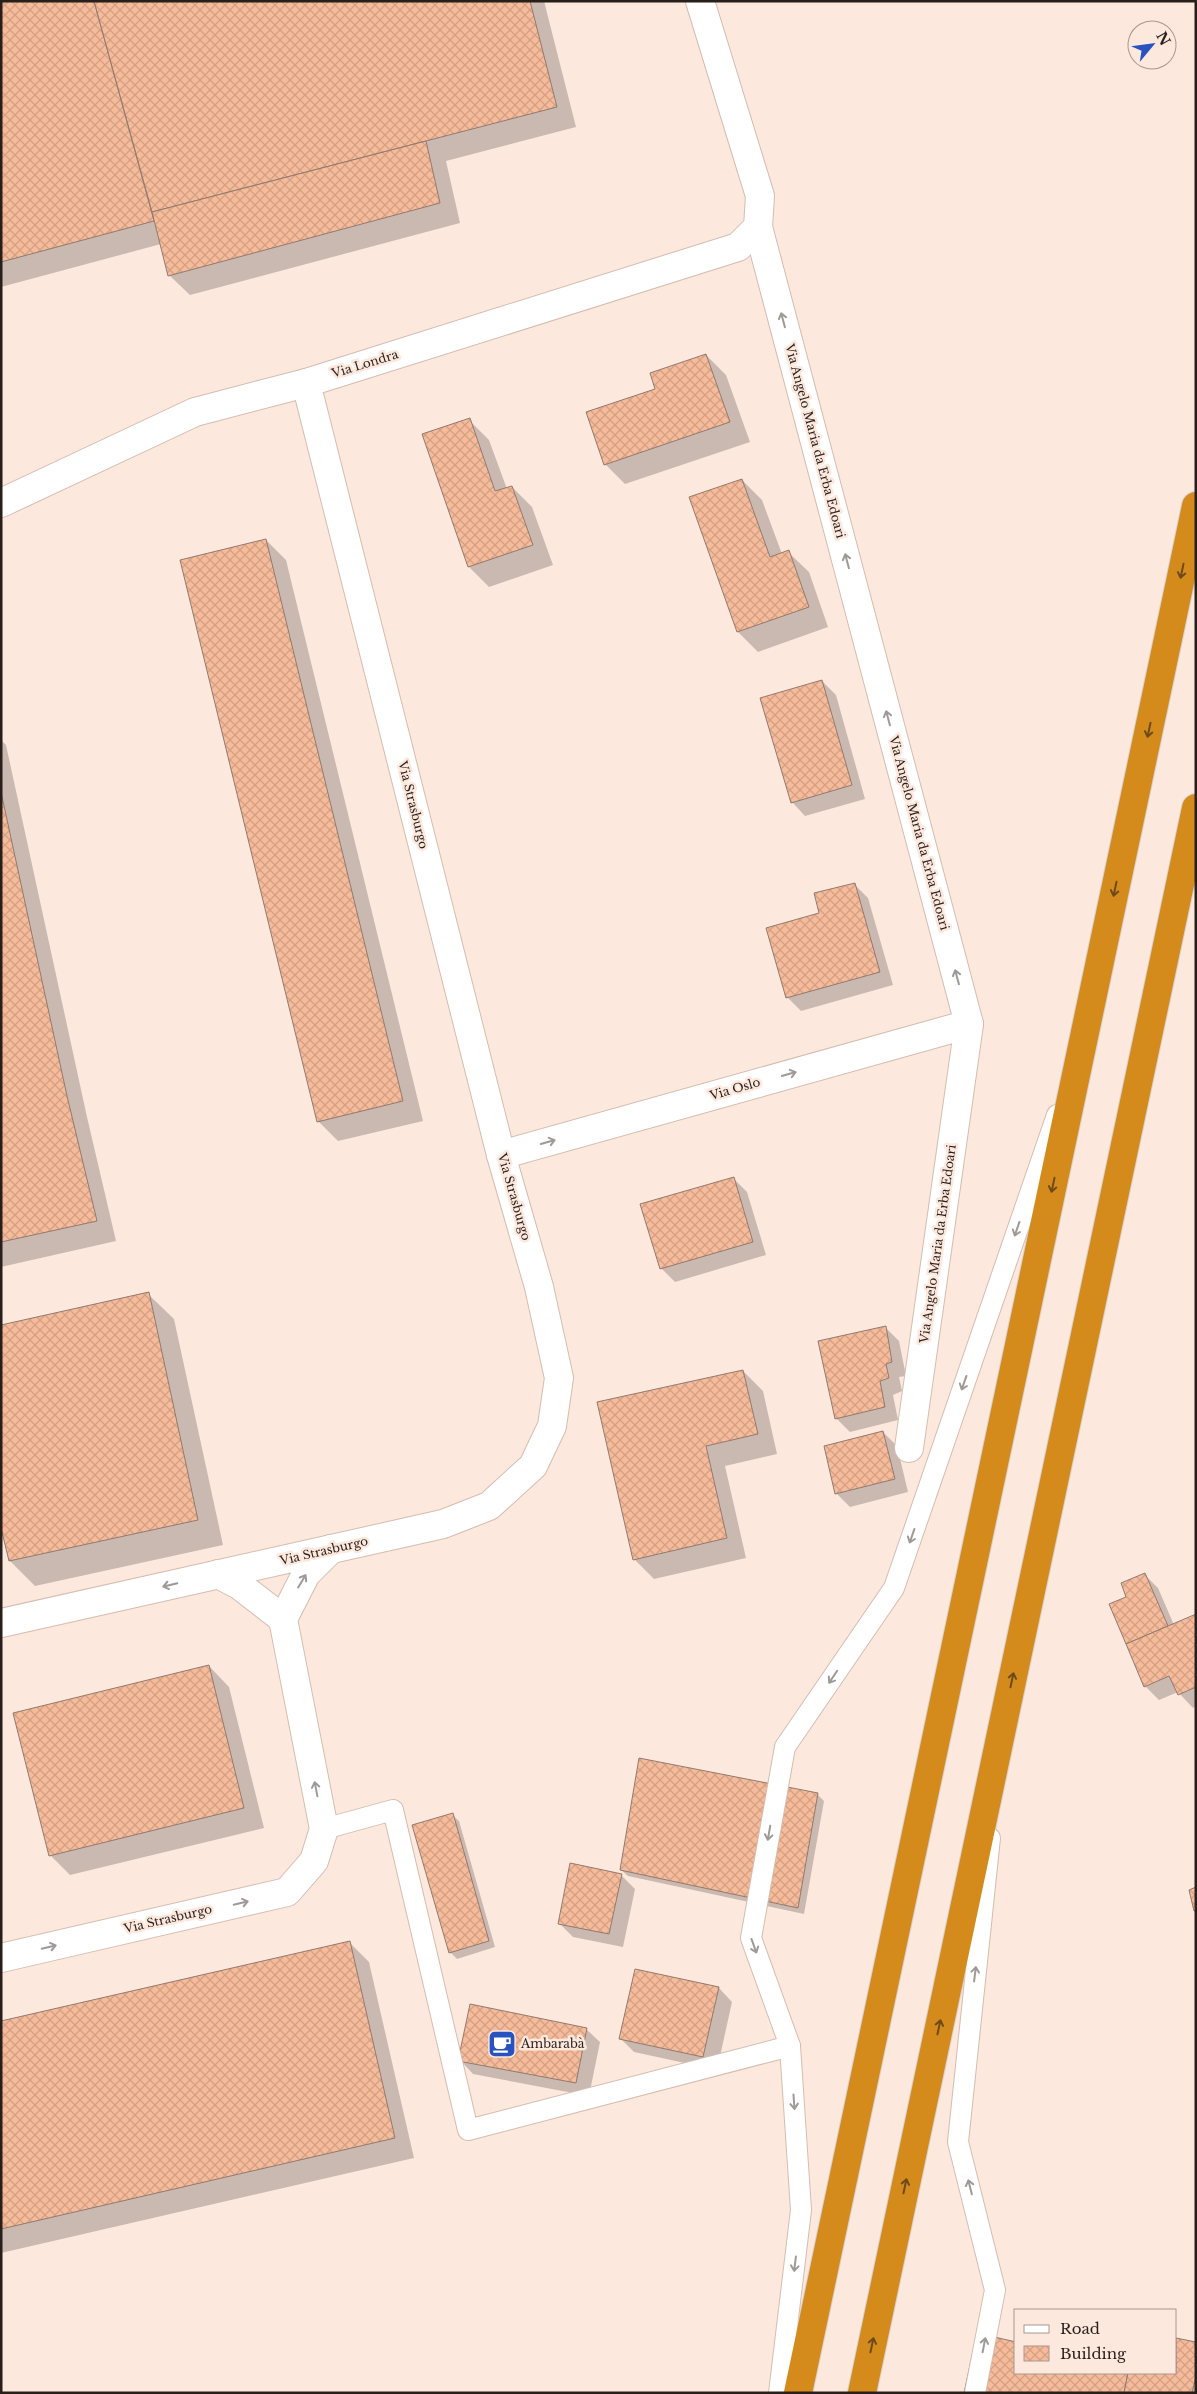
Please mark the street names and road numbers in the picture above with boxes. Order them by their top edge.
street label: Via Angelo Maria da Erba Edoari [782,341,849,540]
street label: Via Londra [329,346,400,381]
street label: Via Angelo Maria da Erba Edoari [886,733,953,932]
street label: Via Strasburgo [395,758,432,850]
street label: Via Oslo [707,1074,762,1103]
street label: Via Angelo Maria da Erba Edoari [916,1144,959,1345]
street label: Via Strasburgo [495,1151,534,1242]
street label: Via Strasburgo [277,1533,370,1568]
street label: Via Strasburgo [121,1901,214,1936]

